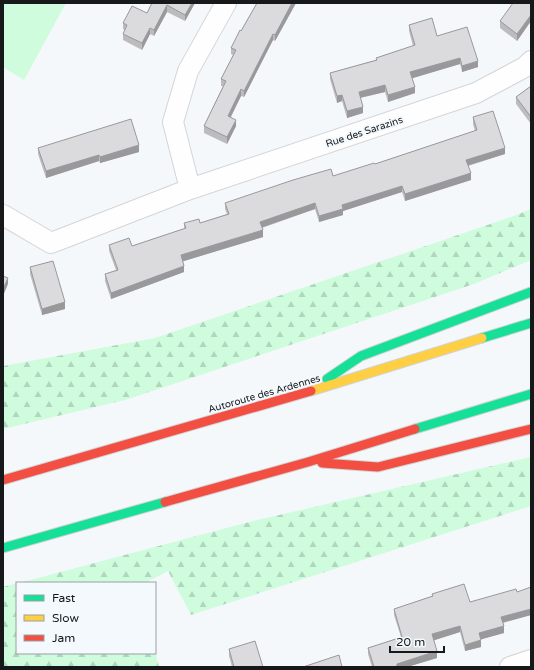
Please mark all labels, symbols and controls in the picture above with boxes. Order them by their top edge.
street label: Rue des Sarazins [324,114,405,150]
street label: Autoroute des Ardennes [207,372,322,416]
legend [16,582,156,654]
text: Fast [52,591,76,605]
text: Slow [52,611,79,625]
scale bar [390,628,444,654]
text: Jam [52,631,75,645]
text: 20 m [396,635,425,649]

